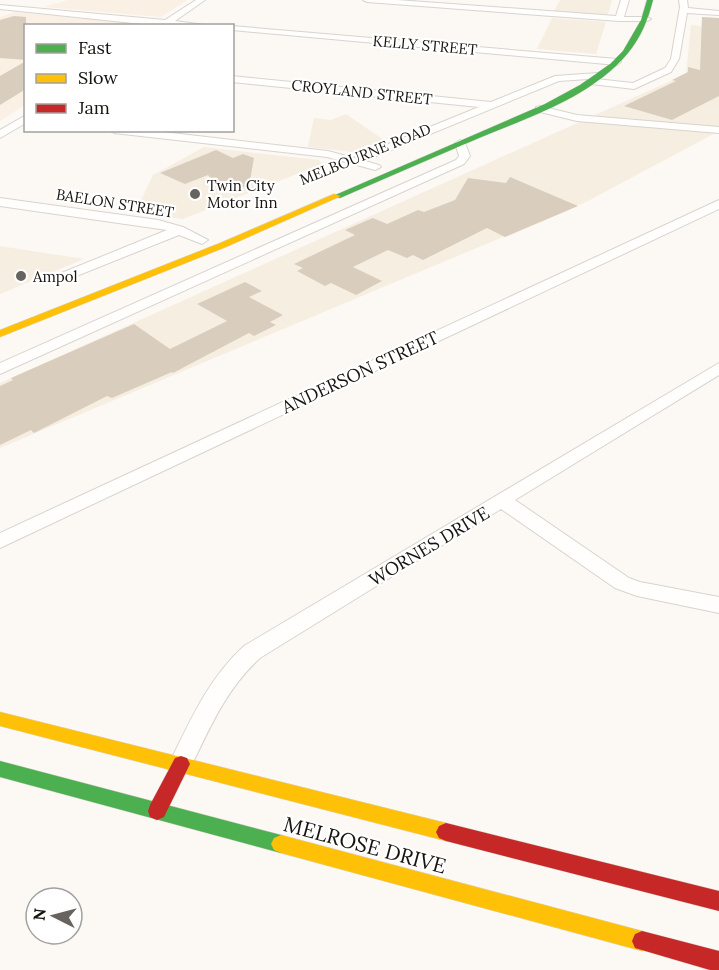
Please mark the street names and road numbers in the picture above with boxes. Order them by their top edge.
street label: KELLY STREET [372,31,479,59]
street label: CROYLAND STREET [291,75,434,109]
street label: MELBOURNE ROAD [297,119,433,189]
street label: BAELON STREET [55,184,176,222]
street label: ANDERSON STREET [277,325,443,419]
street label: WORNES DRIVE [365,501,493,591]
street label: MELROSE DRIVE [281,810,449,880]

